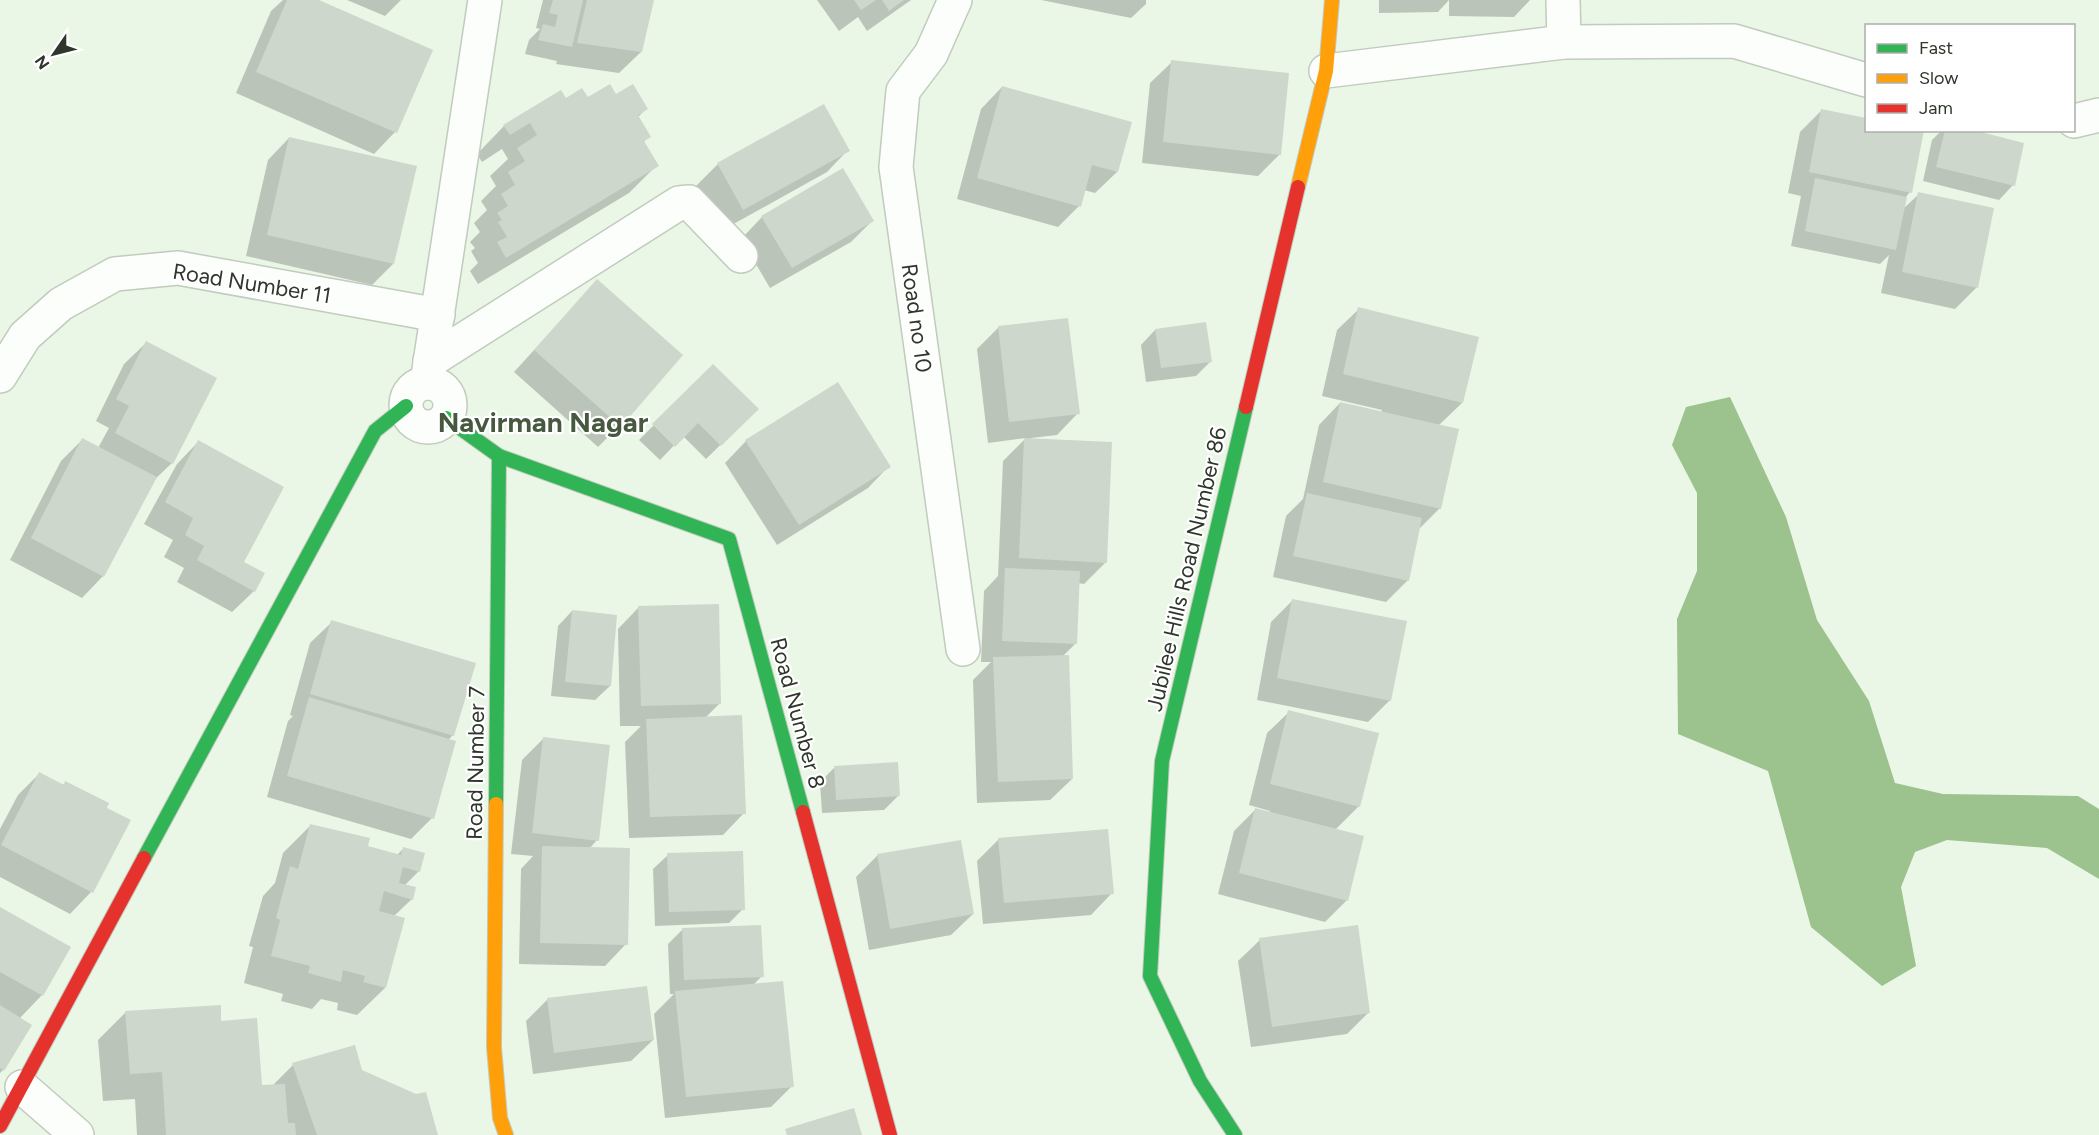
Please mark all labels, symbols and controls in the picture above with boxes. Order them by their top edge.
north arrow [24,24,84,84]
legend [1865,24,2075,132]
text: Fast [1919,37,1953,59]
text: N [31,52,53,73]
text: Slow [1919,67,1958,89]
text: Jam [1919,97,1953,119]
street label: Road Number 11 [171,258,333,309]
street label: Road no 10 [895,262,938,374]
district label: Navirman Nagar [438,405,649,439]
street label: Jubilee Hills Road Number 86 [1141,424,1232,714]
street label: Road Number 8 [764,635,831,792]
street label: Road Number 7 [461,686,490,840]

